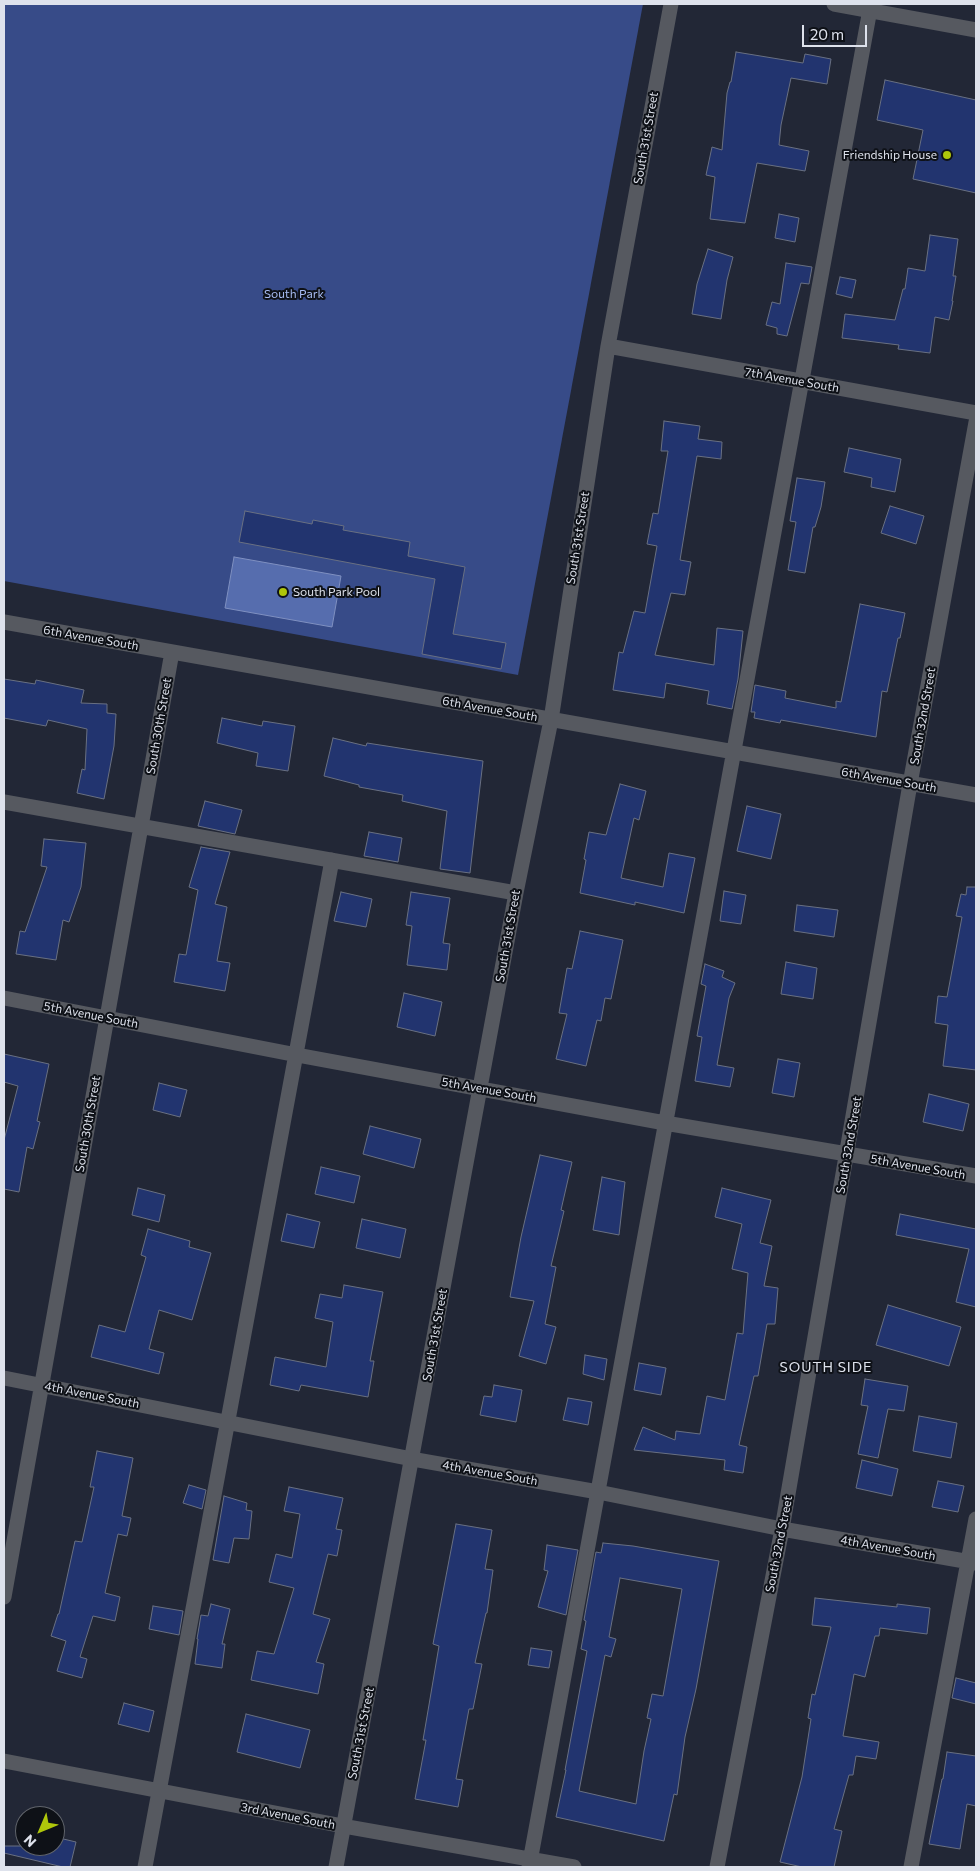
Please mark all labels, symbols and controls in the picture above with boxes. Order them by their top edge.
scale bar [805,15,870,47]
text: 20 m [810,25,844,43]
street label: South 31st Street [631,91,661,185]
place label: Friendship House [843,148,937,162]
marker: Friendship House [941,149,953,161]
park label: South Park [264,287,324,301]
street label: 7th Avenue South [744,365,840,395]
street label: South 31st Street [564,491,592,585]
place label: South Park Pool [293,585,380,599]
marker: South Park Pool [277,586,289,598]
street label: 6th Avenue South [42,623,140,653]
street label: South 32nd Street [907,666,939,766]
street label: South 30th Street [143,677,175,775]
street label: 6th Avenue South [441,694,539,724]
street label: 6th Avenue South [840,765,938,795]
street label: South 31st Street [493,889,523,983]
street label: 5th Avenue South [43,999,139,1031]
street label: South 30th Street [72,1075,104,1173]
street label: 5th Avenue South [440,1075,538,1105]
street label: South 32nd Street [833,1095,865,1195]
street label: 5th Avenue South [869,1152,967,1182]
street label: South 31st Street [420,1288,450,1382]
district label: SOUTH SIDE [778,1359,874,1375]
street label: 4th Avenue South [43,1379,141,1411]
street label: 4th Avenue South [441,1458,539,1488]
street label: South 32nd Street [763,1494,795,1594]
street label: 4th Avenue South [839,1533,937,1563]
street label: South 31st Street [345,1686,377,1780]
street label: 3rd Avenue South [240,1800,336,1832]
north arrow [15,1806,65,1856]
text: N [20,1832,39,1851]

